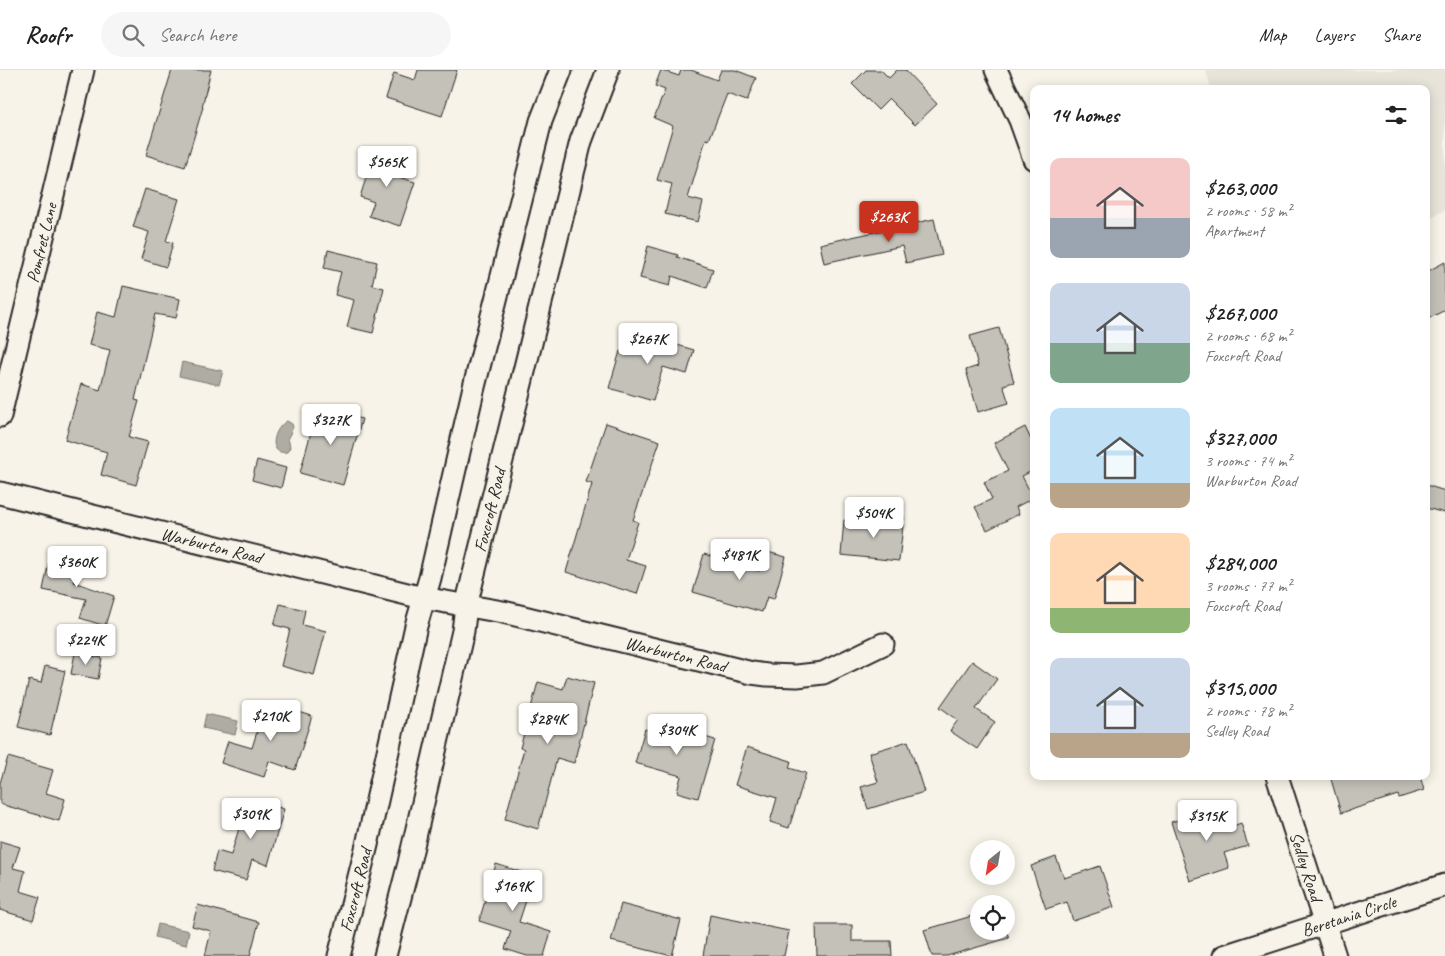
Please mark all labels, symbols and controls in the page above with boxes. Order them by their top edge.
search box [101,12,451,57]
text: Roofr [25,20,71,50]
icon: search [119,21,147,49]
text: Search here [159,23,236,47]
text: Map [1259,24,1287,46]
text: Layers [1315,24,1354,46]
text: Share [1382,24,1420,46]
icon: filters [1382,101,1410,129]
text: 14 homes [1050,102,1119,128]
pin: $565K [352,146,422,188]
text: $565K [369,152,405,172]
text: $263,000 [1205,175,1276,201]
icon: home [1090,178,1150,238]
street label: Pomfret Lane [21,200,62,285]
pin: $263K [854,200,924,243]
text: 2 rooms · 58 m² [1205,201,1291,221]
text: $263K [870,207,908,227]
text: Apartment [1205,221,1264,241]
text: $267,000 [1205,300,1276,326]
icon: home [1090,303,1150,363]
pin: $267K [613,322,683,365]
text: 2 rooms · 68 m² [1205,326,1291,346]
text: $267K [629,329,667,349]
text: Foxcroft Road [1205,346,1281,366]
pin: $327K [296,404,366,446]
text: $327K [313,410,349,430]
text: $327,000 [1205,425,1275,451]
icon: home [1090,428,1150,488]
text: 3 rooms · 74 m² [1205,451,1291,471]
street label: Foxcroft Road [469,463,511,554]
text: Warburton Road [1205,471,1297,491]
pin: $504K [839,496,909,539]
text: $504K [856,503,892,523]
street label: Warburton Road [159,522,267,569]
pin: $481K [705,538,775,581]
text: $481K [722,545,758,565]
pin: $360K [42,546,112,588]
text: $284,000 [1205,550,1275,576]
text: $360K [58,552,96,572]
icon: home [1090,553,1150,613]
text: 3 rooms · 77 m² [1205,576,1291,596]
text: Foxcroft Road [1205,596,1281,616]
pin: $224K [51,624,121,666]
text: $224K [68,630,104,650]
street label: Warburton Road [623,631,731,678]
text: $315,000 [1205,675,1275,701]
icon: home [1090,678,1150,738]
pin: $210K [236,700,306,742]
text: 2 rooms · 78 m² [1205,701,1291,721]
pin: $284K [513,702,583,745]
text: $210K [253,706,289,726]
text: $284K [530,709,566,729]
pin: $304K [642,714,712,756]
text: $304K [659,720,695,740]
text: Sedley Road [1205,721,1269,741]
pin: $309K [216,798,286,840]
pin: $315K [1172,800,1242,842]
text: $309K [233,804,269,824]
text: $315K [1189,806,1225,826]
street label: Sedley Road [1285,829,1328,907]
north arrow [970,840,1015,885]
map controls [970,840,1015,940]
street label: Foxcroft Road [335,843,377,934]
pin: $169K [478,870,548,912]
text: $169K [494,876,532,896]
street label: Beretania Circle [1299,890,1400,941]
button: locate [970,895,1015,940]

